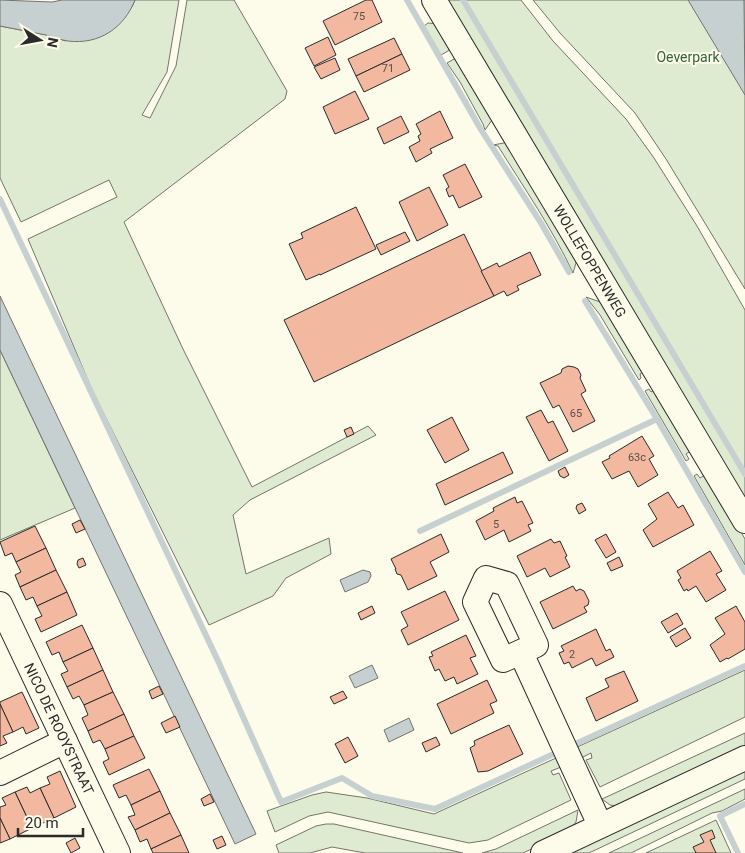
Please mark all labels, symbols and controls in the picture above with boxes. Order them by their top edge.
house number: 75 [353,10,365,23]
north arrow [15,15,65,65]
text: N [44,36,62,49]
park label: Oeverpark [656,49,720,65]
house number: 71 [382,62,394,75]
street label: WOLLEFOPPENWEG [550,202,630,320]
house number: 65 [570,407,582,420]
house number: 63c [628,451,646,464]
house number: 5 [493,518,499,531]
house number: 2 [569,648,575,661]
street label: NICO DE ROOYSTRAAT [21,660,97,798]
scale bar [18,806,82,838]
text: 20 m [25,814,59,832]

